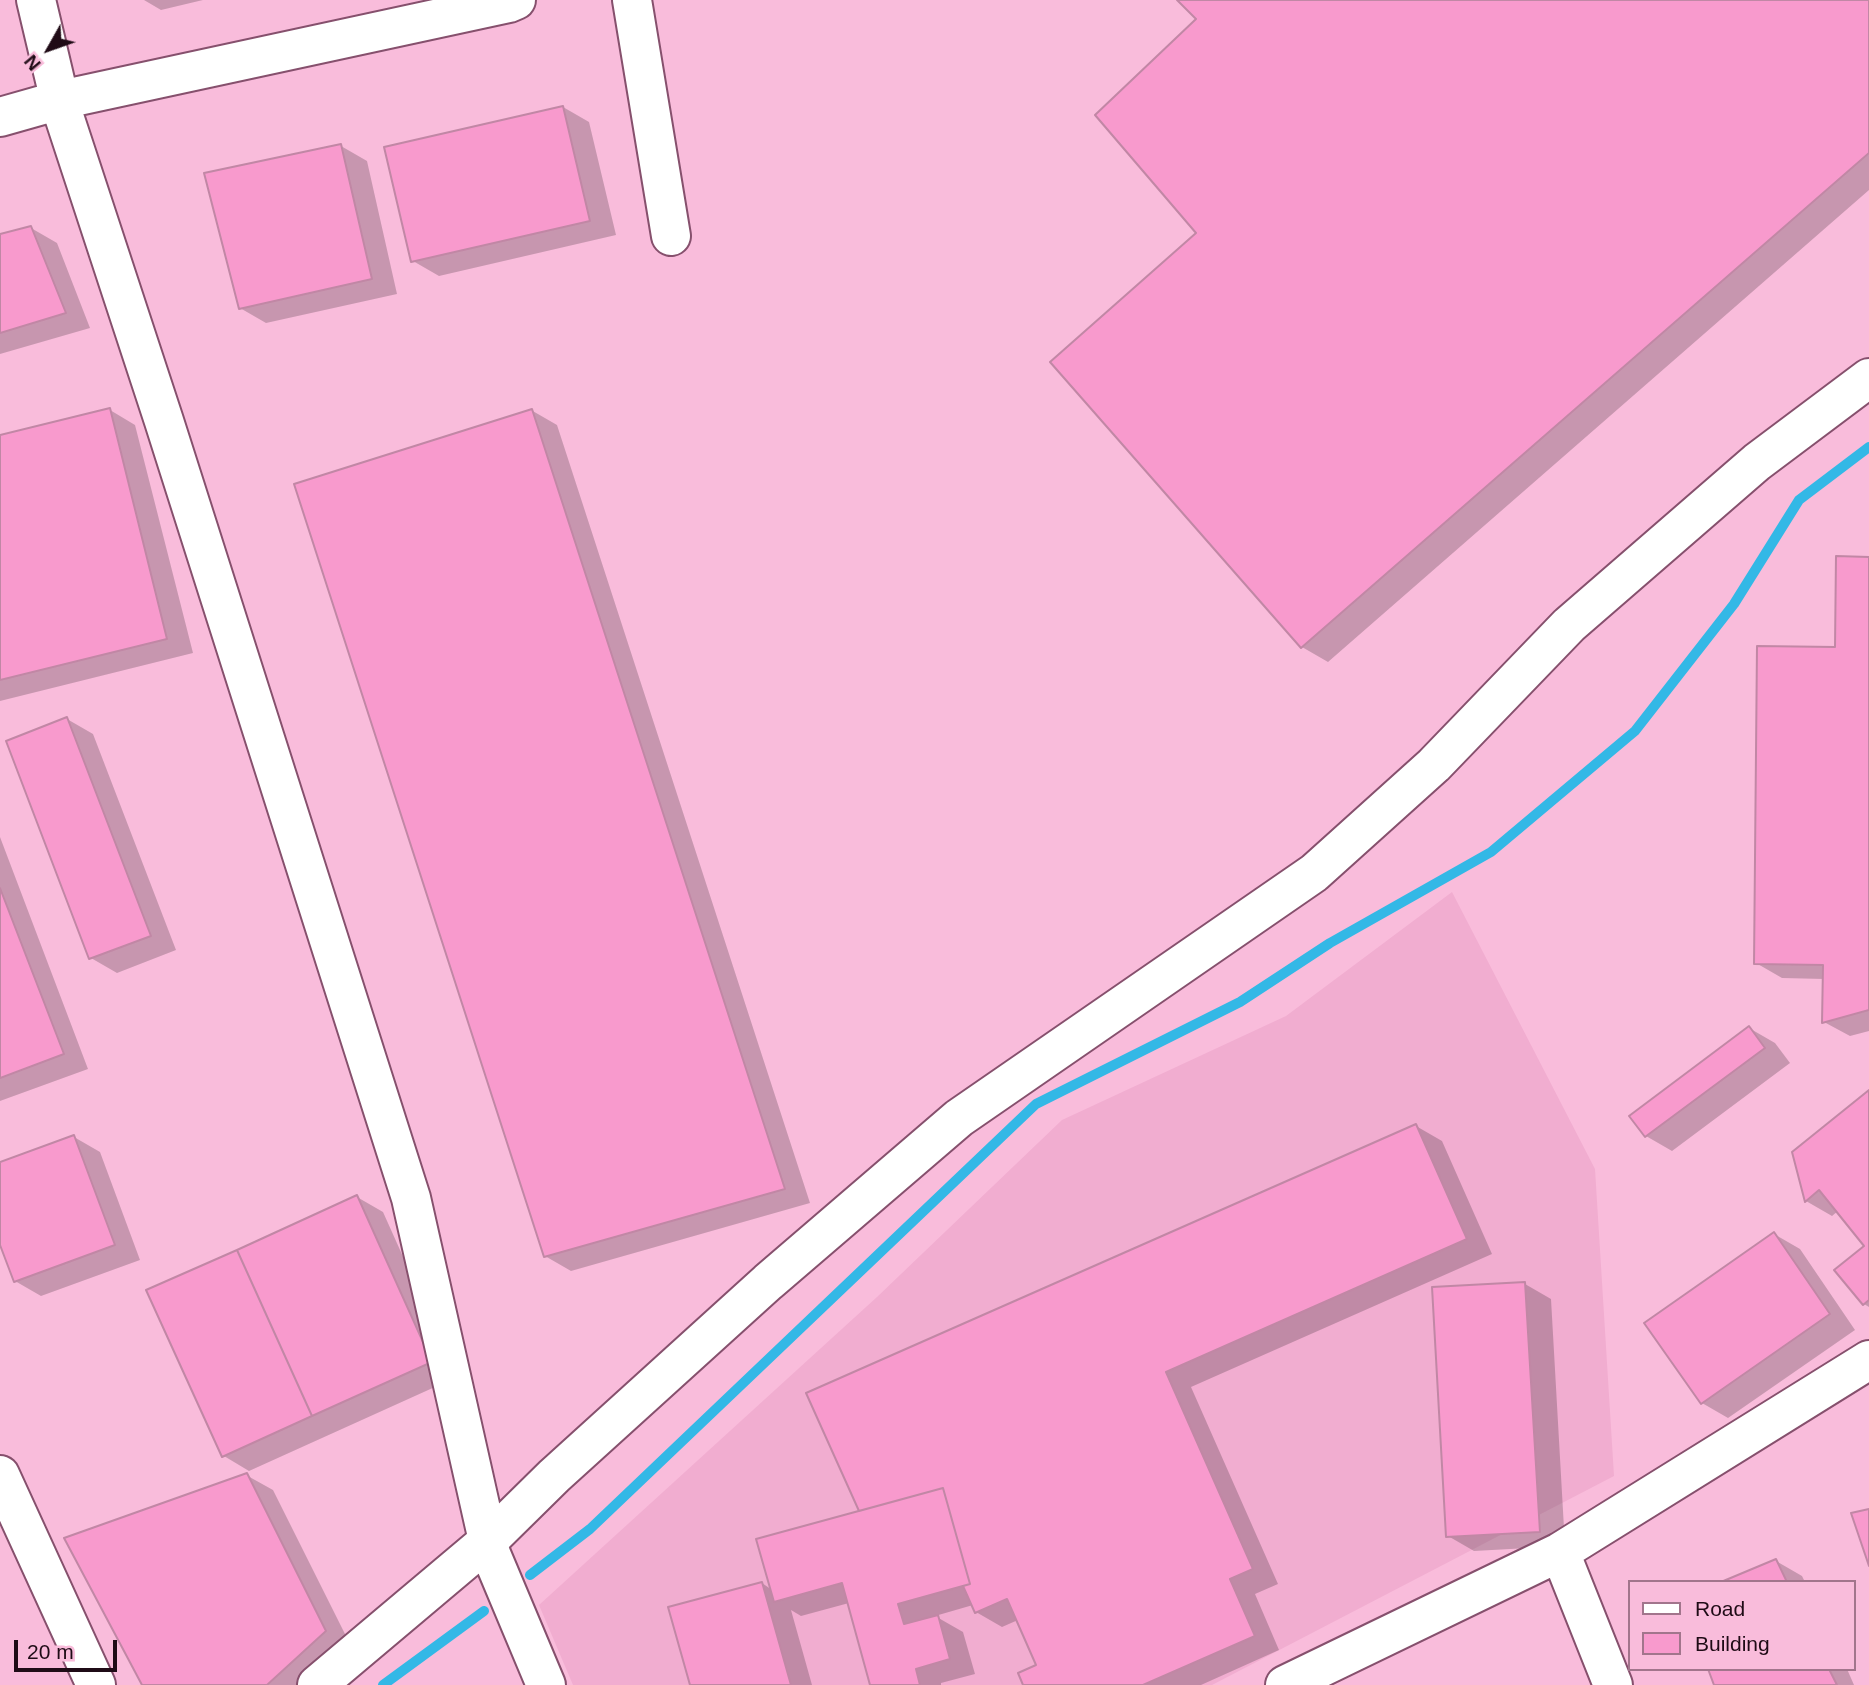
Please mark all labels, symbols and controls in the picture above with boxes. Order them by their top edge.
north arrow [14,14,84,84]
text: N [20,51,45,75]
legend [1628,1580,1855,1671]
text: Road [1695,1597,1745,1620]
scale bar [18,1626,121,1670]
text: Building [1695,1632,1770,1655]
text: 20 m [27,1640,74,1663]

